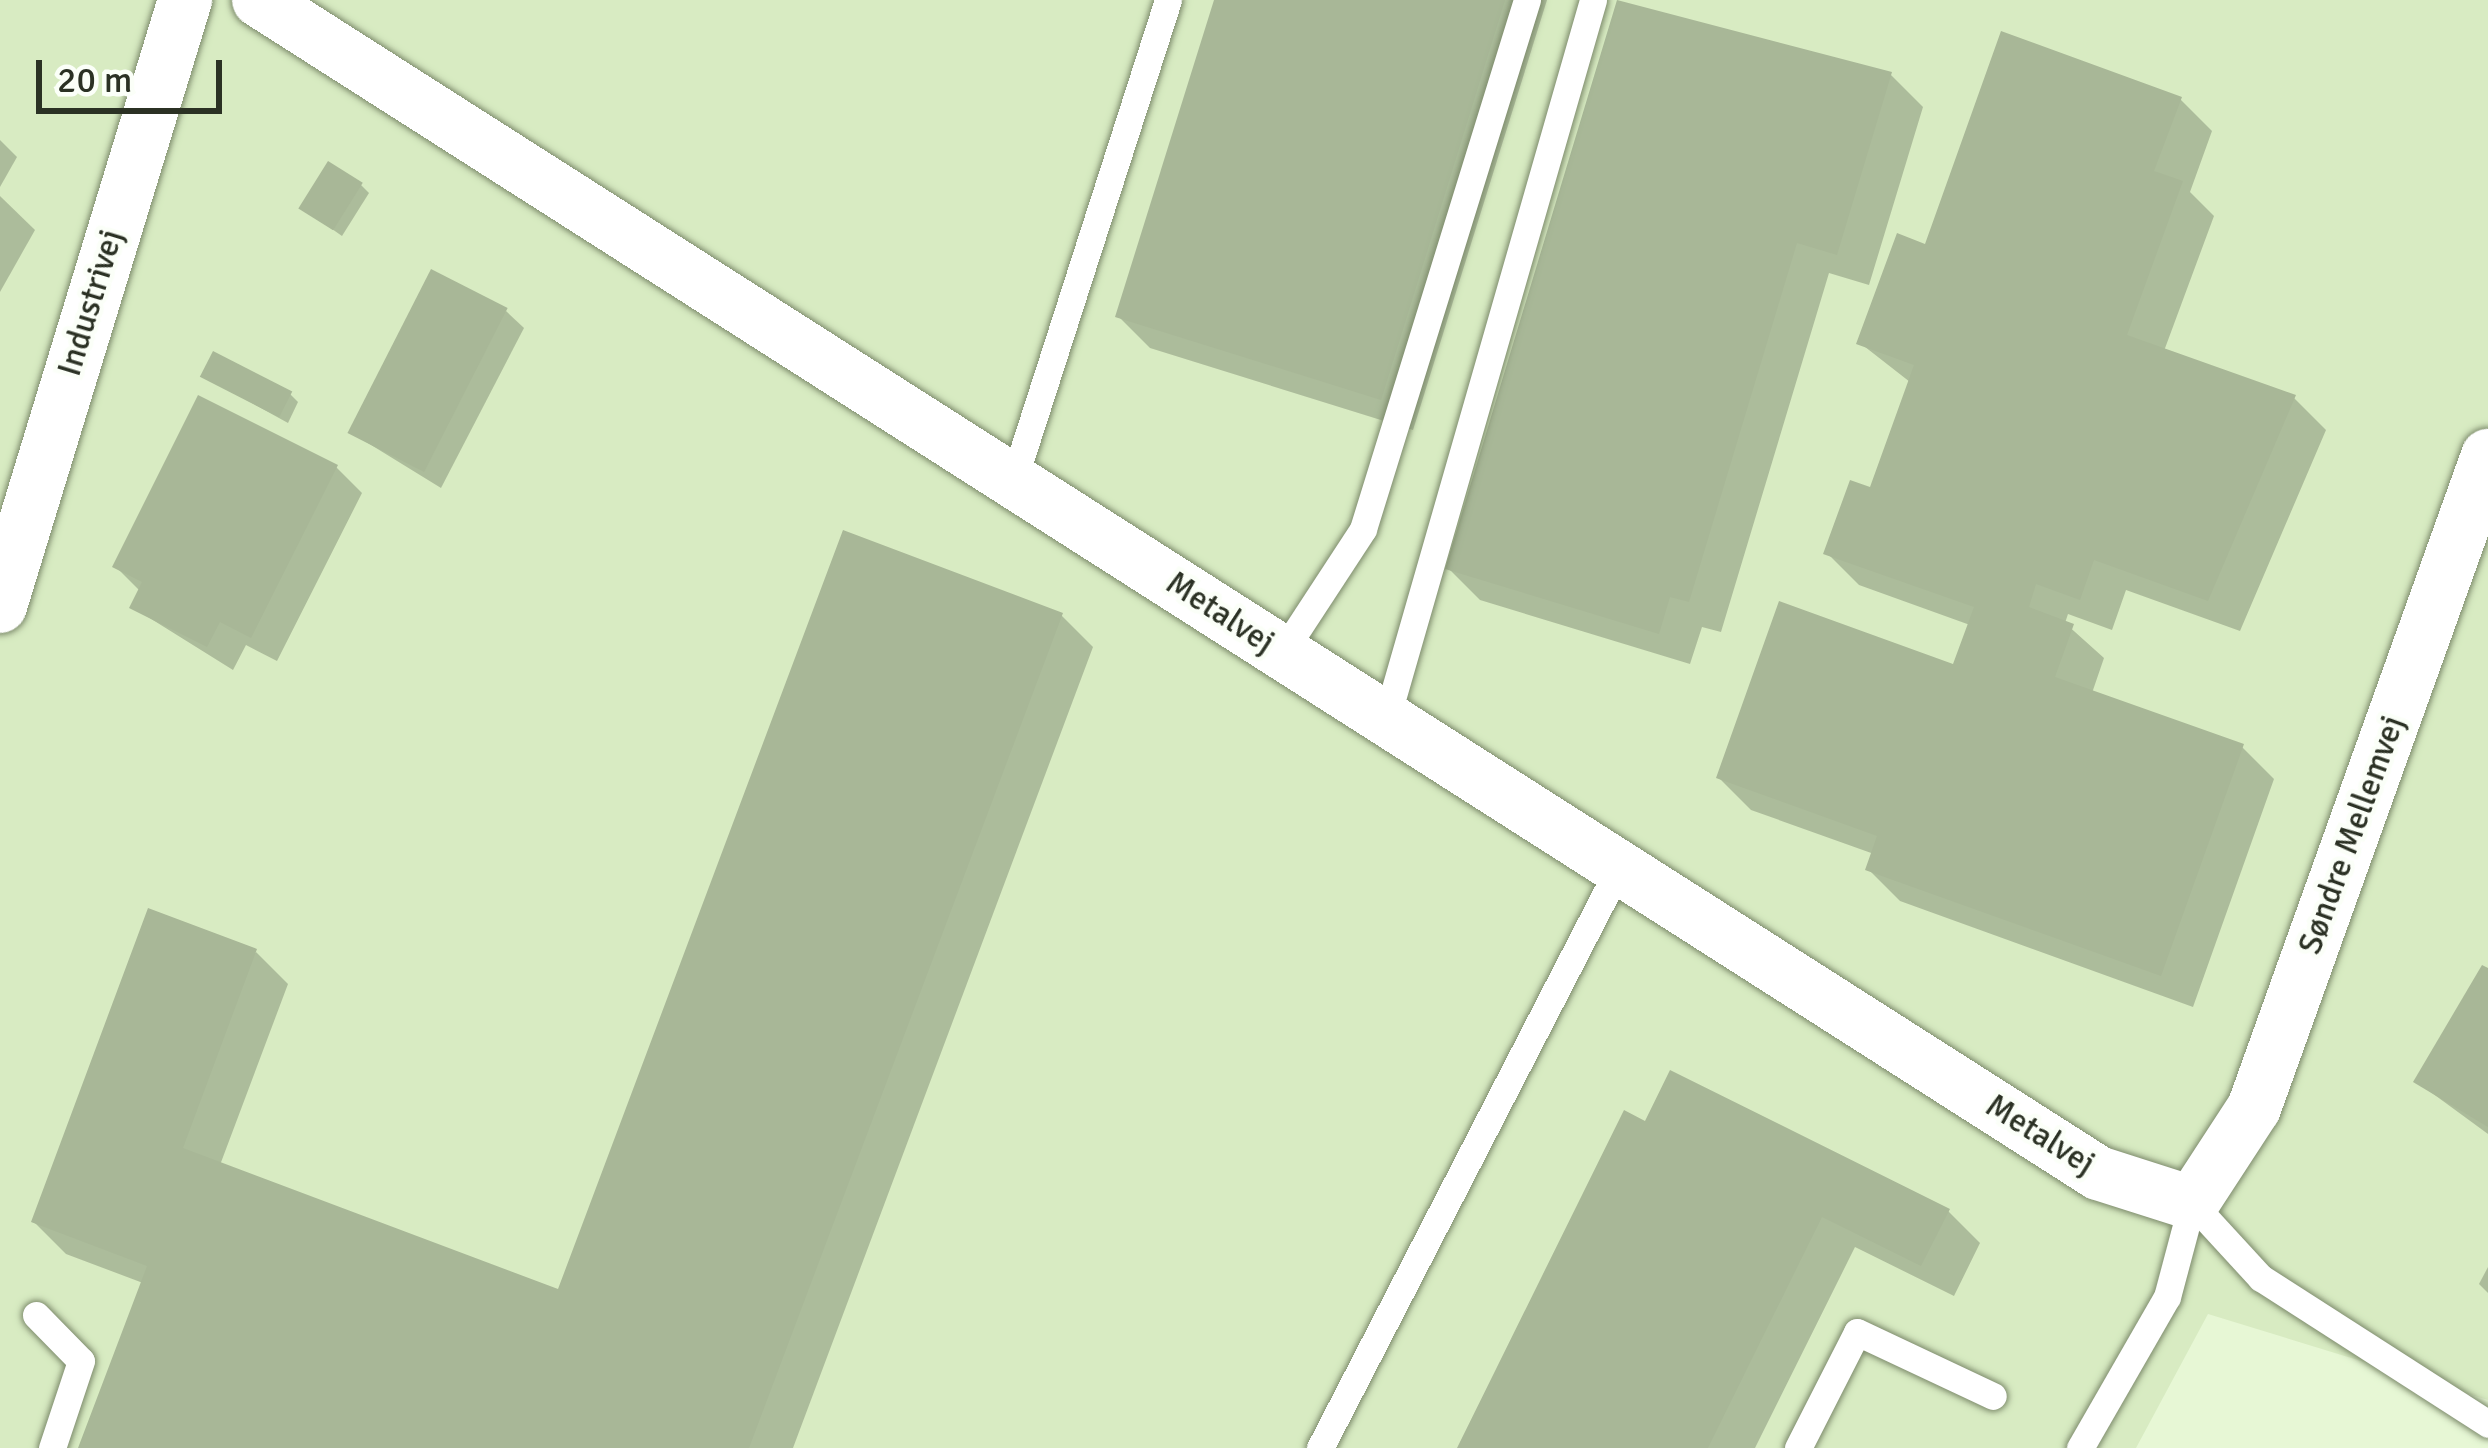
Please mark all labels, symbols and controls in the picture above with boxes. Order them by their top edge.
scale bar [42,36,228,110]
text: 20 m [57,58,133,103]
street label: Industrivej [50,225,132,381]
street label: Metalvej [1158,563,1282,663]
street label: Søndre Mellemvej [2291,710,2413,960]
street label: Metalvej [1978,1086,2102,1184]

